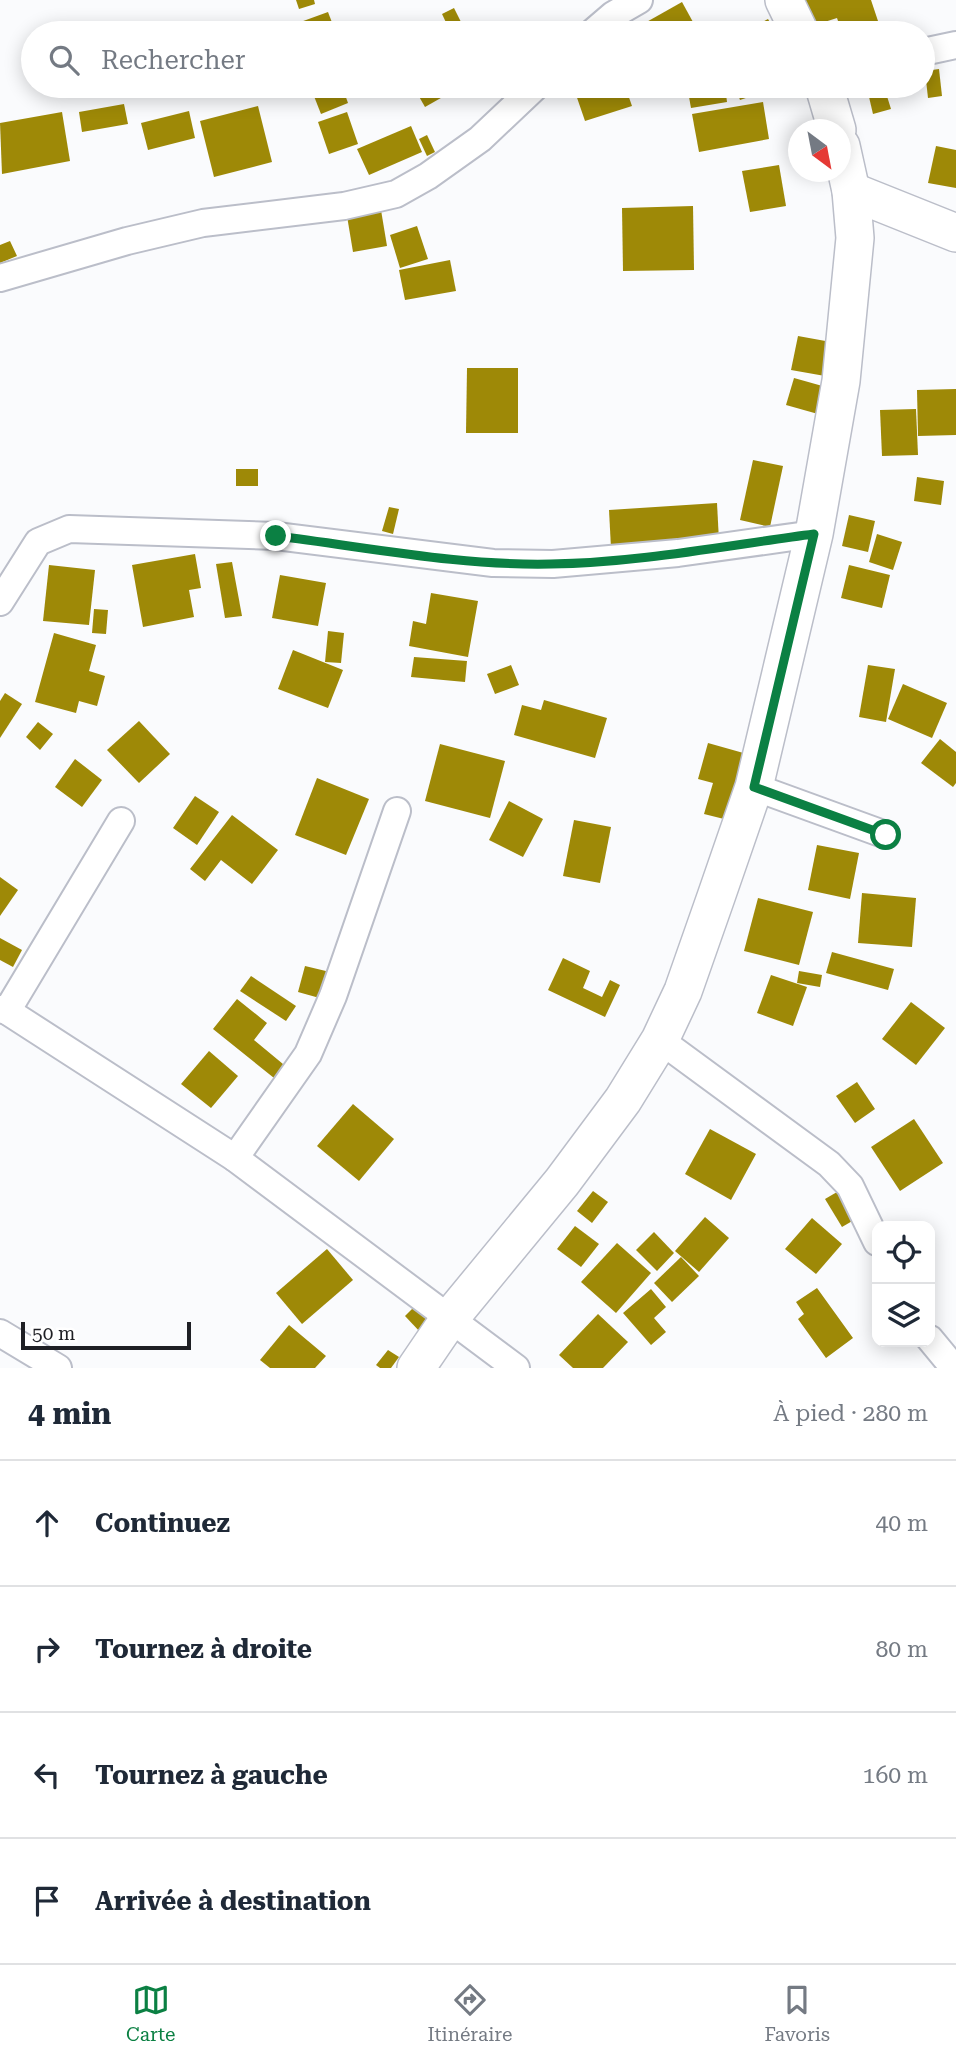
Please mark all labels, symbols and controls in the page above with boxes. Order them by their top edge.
search box [21,21,935,98]
icon: search [45,41,83,79]
text: Rechercher [101,45,245,75]
north arrow [788,119,851,182]
route end [260,520,291,551]
route start [870,819,901,850]
map controls [872,1221,935,1347]
button: locate [872,1221,935,1284]
button: layers [872,1284,935,1347]
scale bar [21,1319,191,1351]
text: 50 m [32,1322,75,1345]
text: 4 min [28,1396,111,1431]
text: À pied · 280 m [773,1400,928,1427]
icon: ahead [28,1504,66,1542]
text: Continuez [95,1508,230,1538]
text: 40 m [875,1510,928,1537]
icon: right [28,1630,66,1668]
text: Tournez à droite [95,1634,312,1664]
text: 80 m [875,1636,928,1663]
icon: left [28,1756,66,1794]
text: Tournez à gauche [95,1760,328,1790]
text: 160 m [863,1762,928,1789]
icon: arrive [28,1882,66,1920]
text: Arrivée à destination [95,1886,371,1916]
tab: Carte [126,1981,175,2046]
tab: Itinéraire [427,1981,512,2046]
tab: Favoris [764,1981,830,2046]

